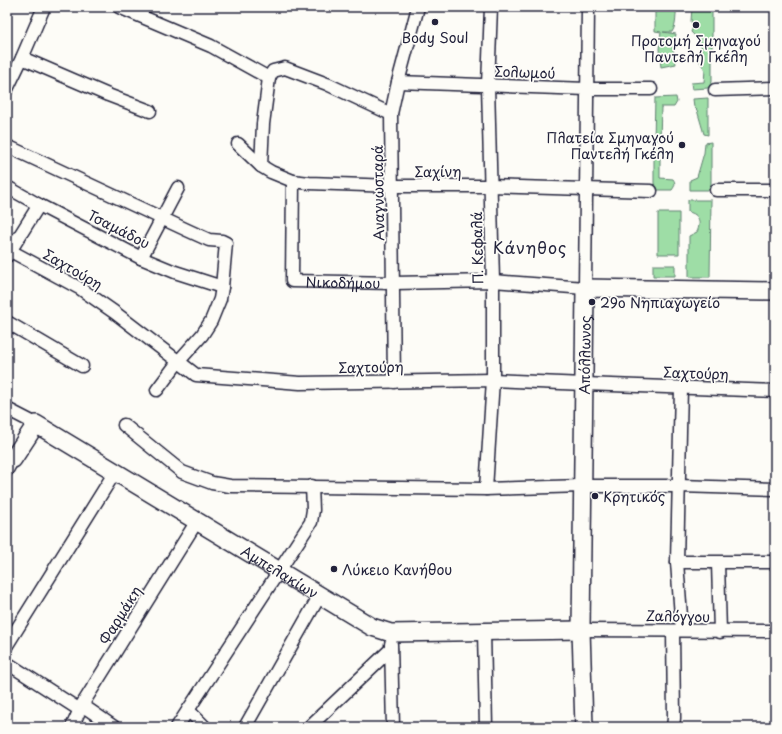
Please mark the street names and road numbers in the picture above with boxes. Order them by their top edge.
street label: Σολωμού [494,60,556,84]
street label: Αναγνωσταρά [367,145,389,241]
street label: Σαχίνη [415,161,461,182]
street label: Τσαμάδου [84,204,154,254]
street label: Π. Κεφαλά [466,211,488,285]
street label: Σαχτούρη [39,244,107,294]
street label: Νικοδήμου [305,271,380,293]
street label: Απόλλωνος [573,316,595,395]
street label: Σαχτούρη [338,356,404,378]
street label: Σαχτούρη [663,361,729,385]
street label: Αμπελακίων [237,540,323,603]
street label: Φαρμάκη [94,582,146,648]
street label: Ζαλόγγου [646,605,710,627]

